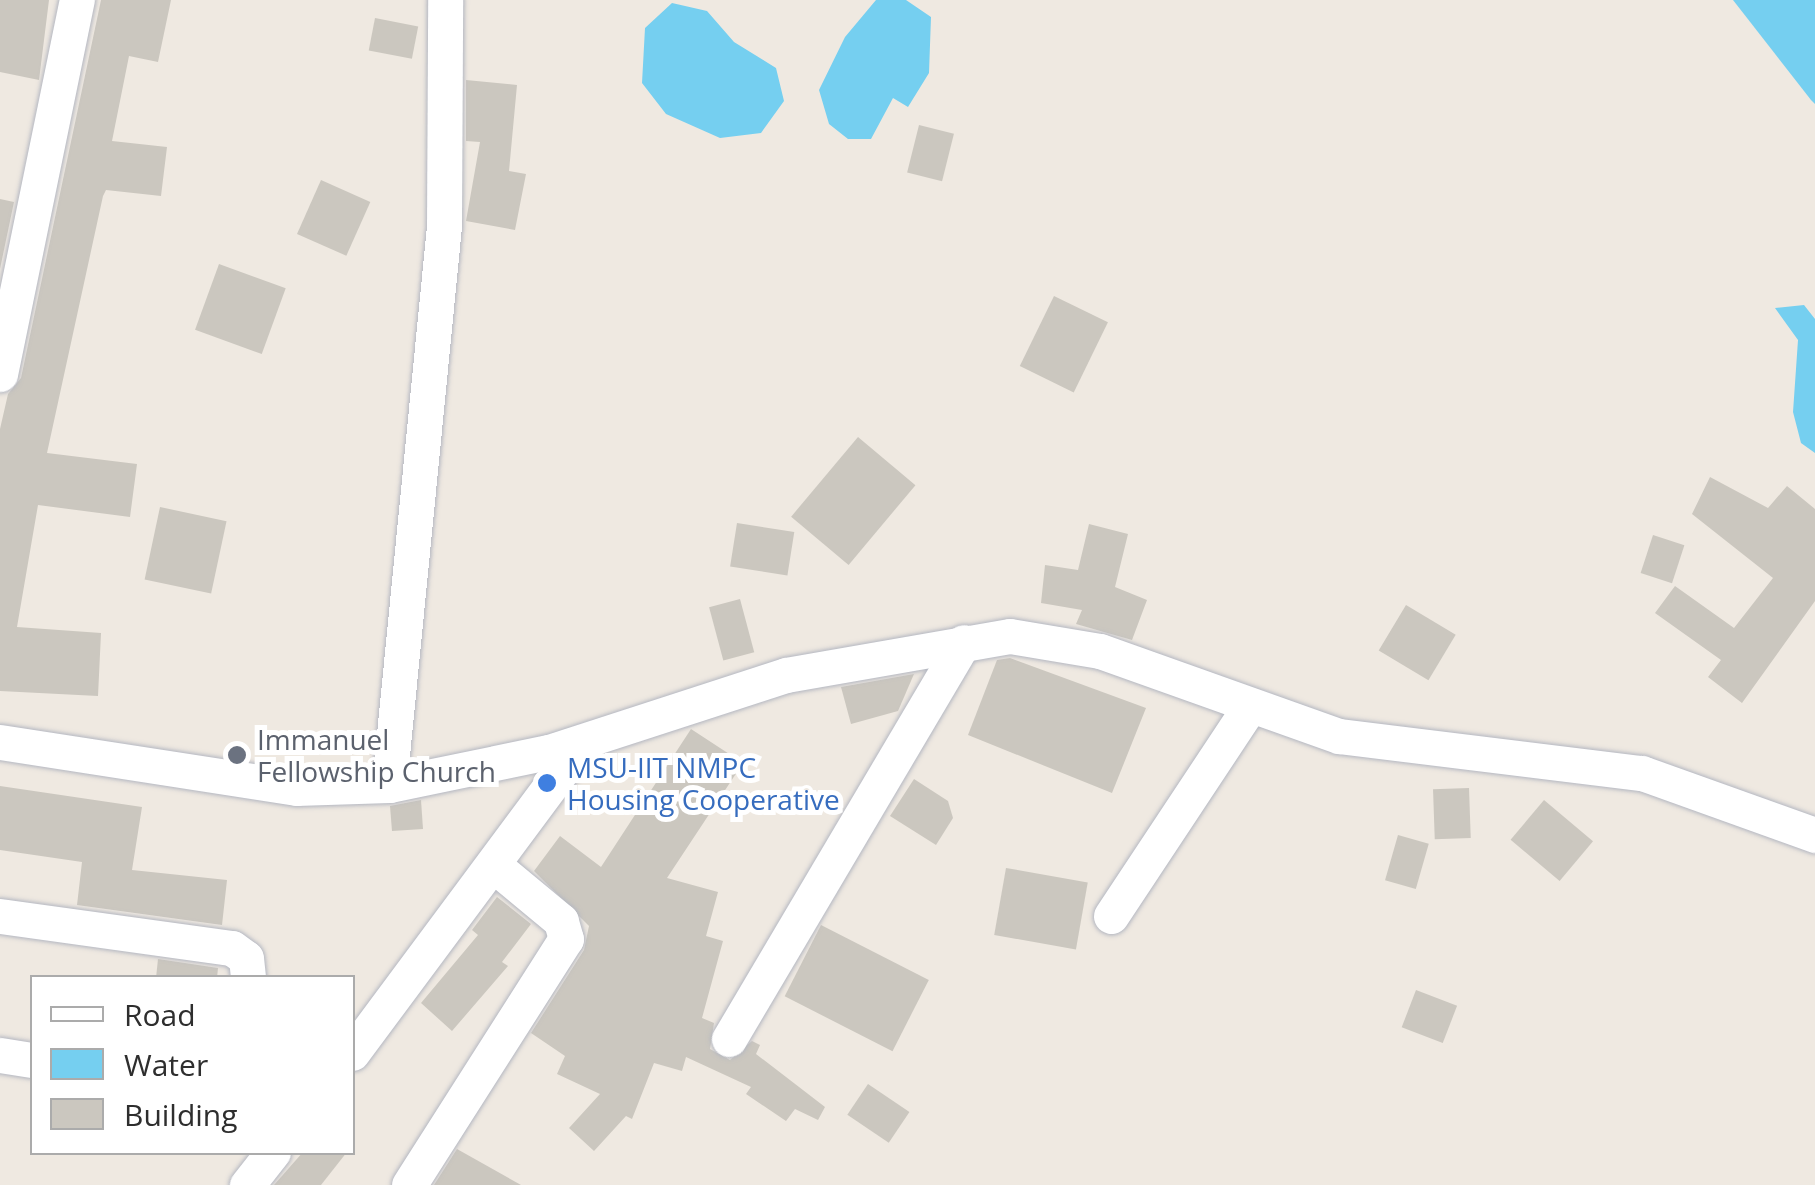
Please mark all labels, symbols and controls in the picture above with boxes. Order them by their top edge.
place label: Immanuel Fellowship Church [257,722,496,788]
marker: Immanuel Fellowship Church [226,744,248,766]
place label: MSU-IIT NMPC Housing Cooperative [567,750,840,816]
marker: MSU-IIT NMPC Housing Cooperative [536,772,558,794]
legend [30,975,355,1155]
text: Road [124,994,196,1035]
text: Water [124,1044,208,1085]
text: Building [124,1094,238,1135]

